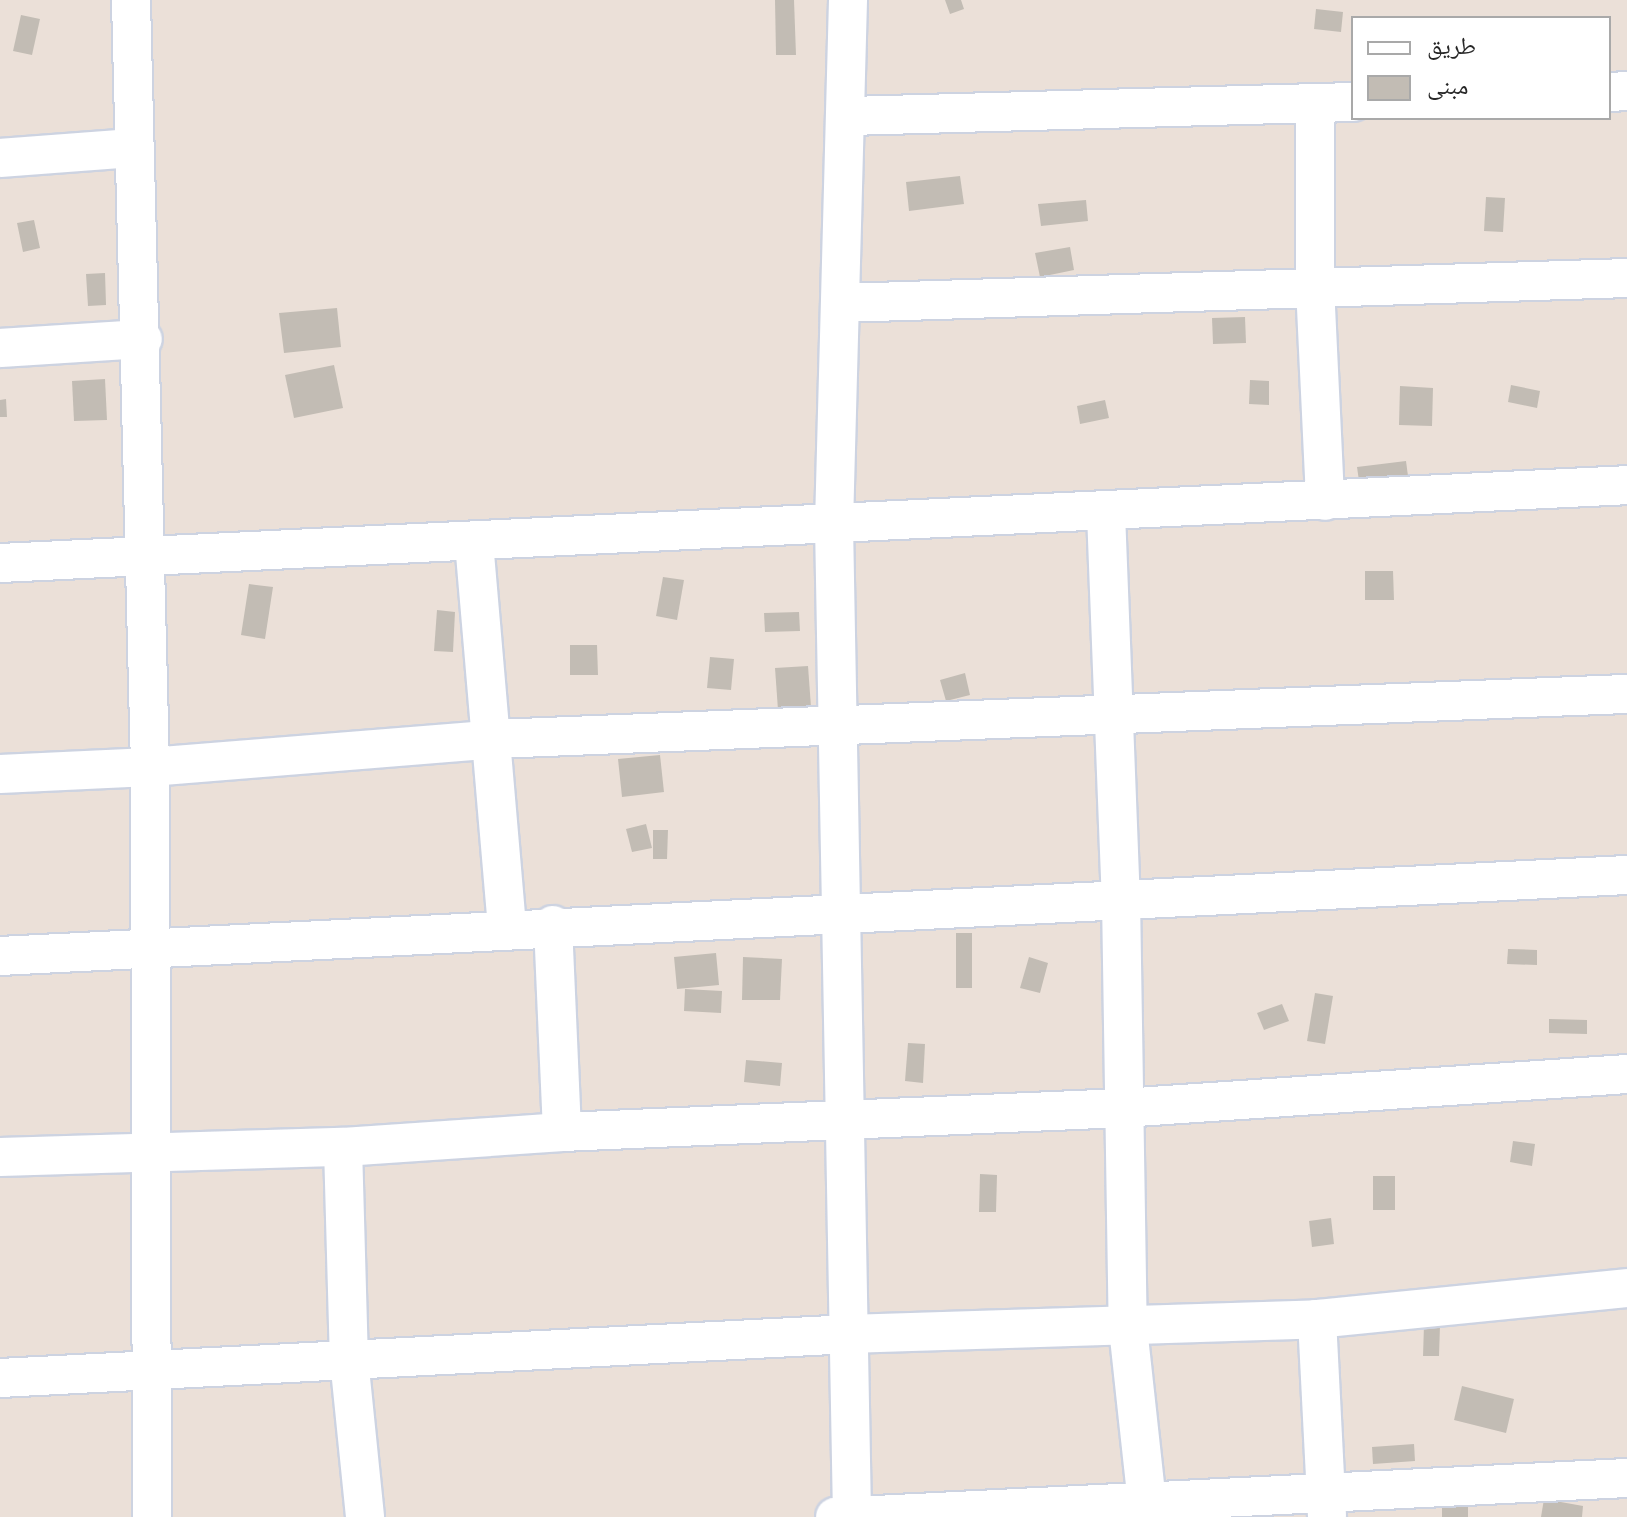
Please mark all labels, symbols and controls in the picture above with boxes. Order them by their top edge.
legend [1351,16,1611,120]
text: طريق [1427,31,1476,60]
text: مبنى [1427,71,1468,100]

